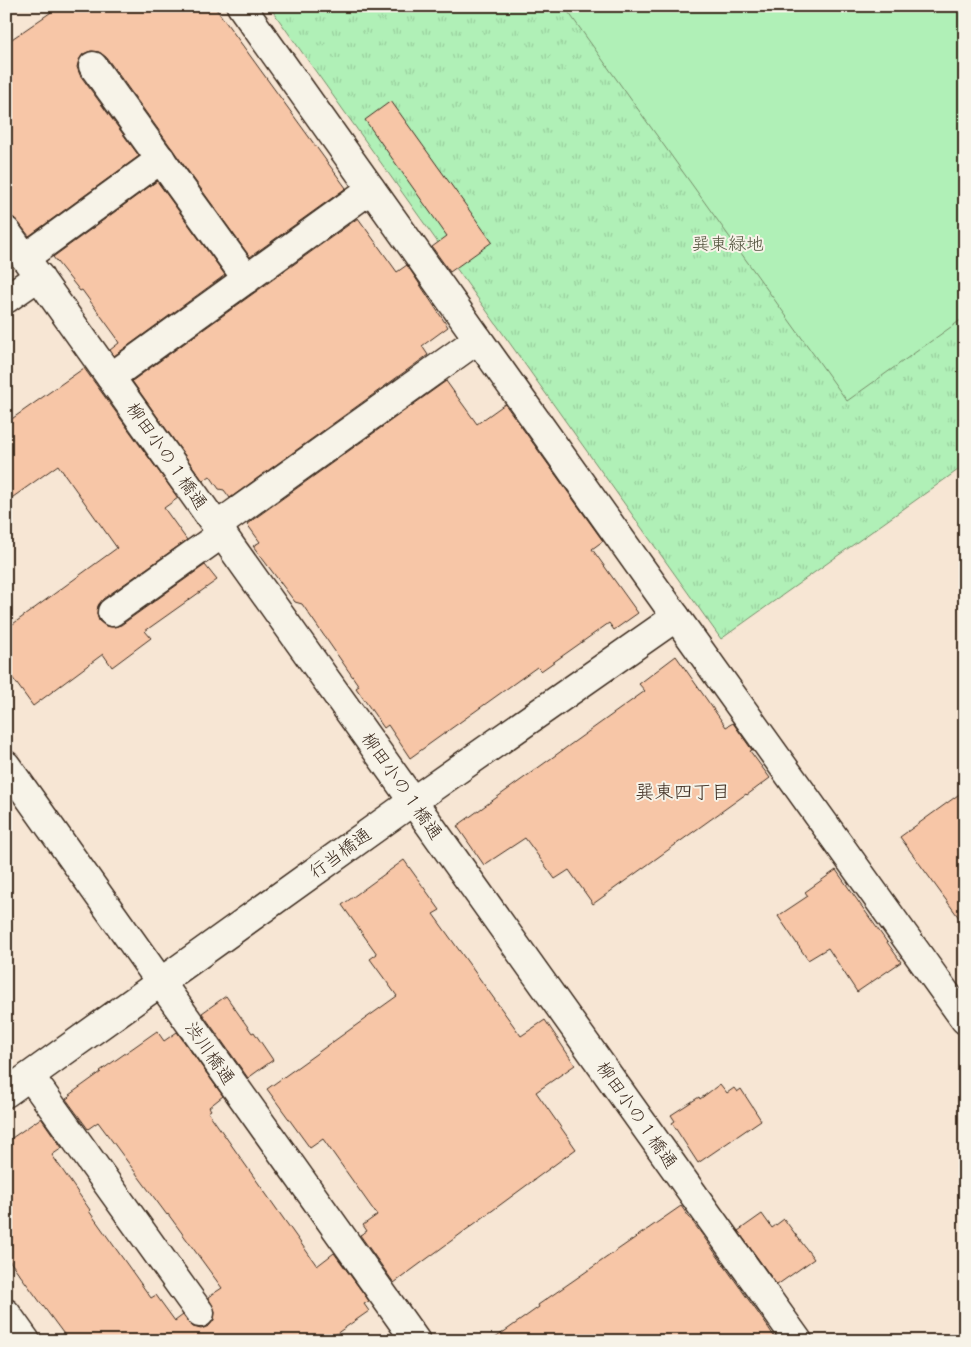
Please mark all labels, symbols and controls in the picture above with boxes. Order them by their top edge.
park label: 巽東緑地 [692,233,764,259]
street label: 柳田小の１橋通 [119,398,212,516]
street label: 柳田小の１橋通 [354,728,447,846]
district label: 巽東四丁目 [635,780,731,807]
street label: 行当橋通 [304,823,378,886]
street label: 渋川橋通 [177,1017,240,1091]
street label: 柳田小の１橋通 [589,1057,682,1175]

